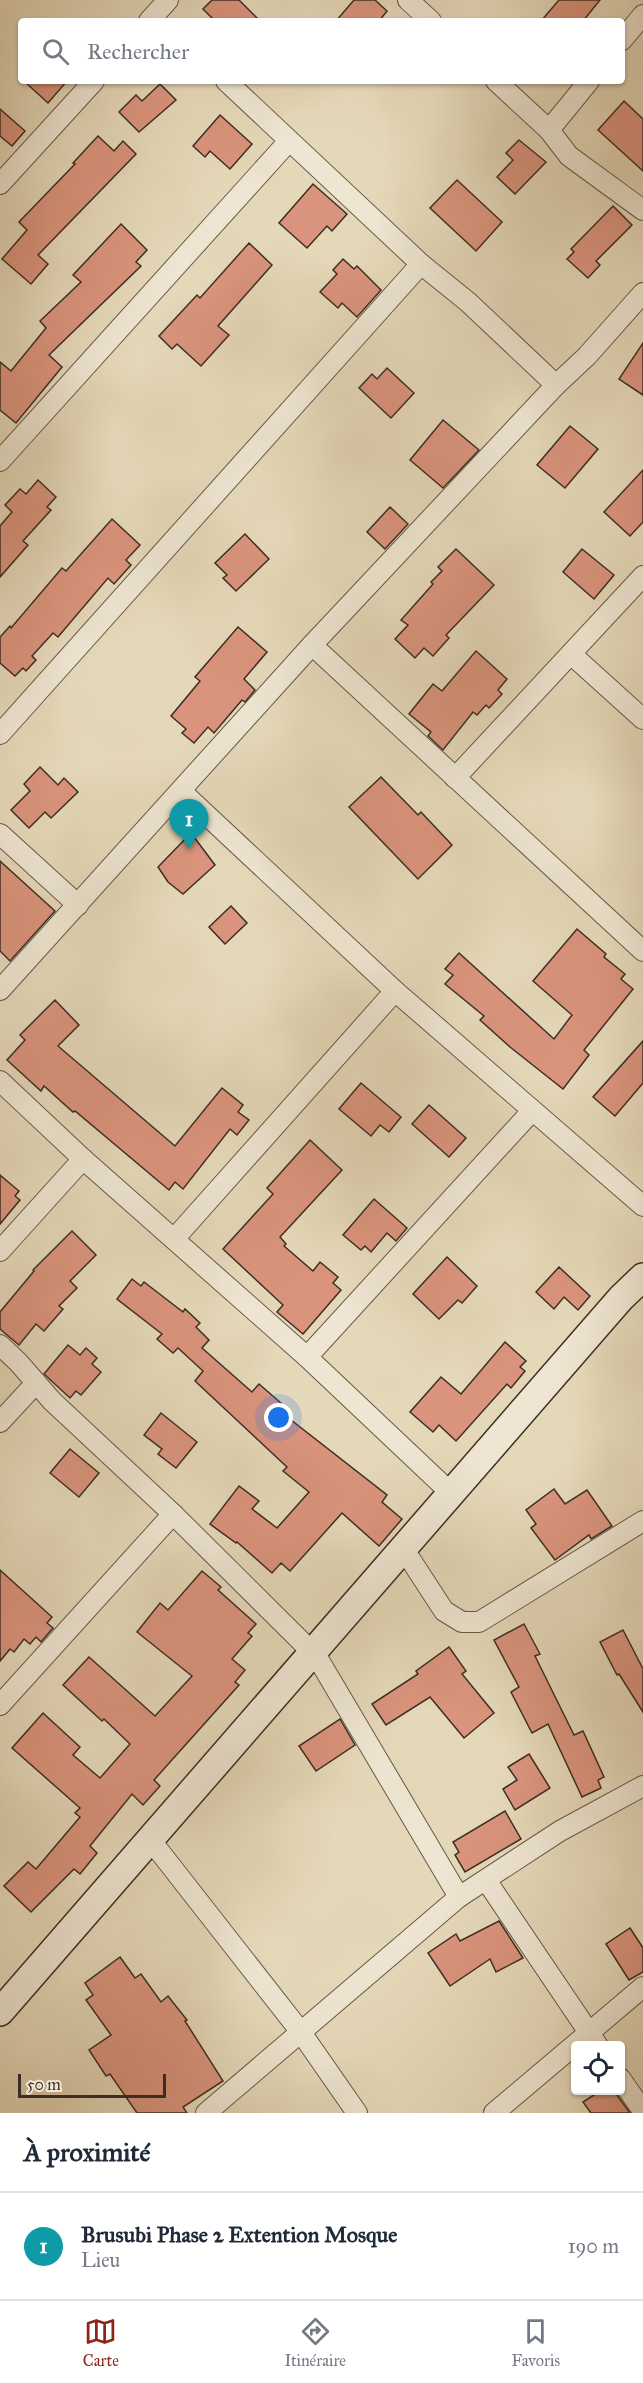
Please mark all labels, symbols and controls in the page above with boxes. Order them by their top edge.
search box [18,18,625,84]
icon: search [39,35,72,68]
text: Rechercher [87,38,189,65]
pin: 1 [170,800,208,849]
your location [264,1403,293,1432]
map controls [571,2041,625,2095]
button: locate [571,2041,625,2095]
scale bar [18,2071,166,2098]
text: 50 m [27,2075,61,2094]
text: À proximité [24,2136,150,2168]
text: Brusubi Phase 2 Extention Mosque [81,2221,397,2248]
text: 1 [40,2234,47,2258]
text: 190 m [568,2234,619,2258]
text: Lieu [81,2248,120,2272]
tab: Carte [83,2315,119,2370]
tab: Itinéraire [284,2315,346,2370]
tab: Favoris [512,2315,560,2370]

